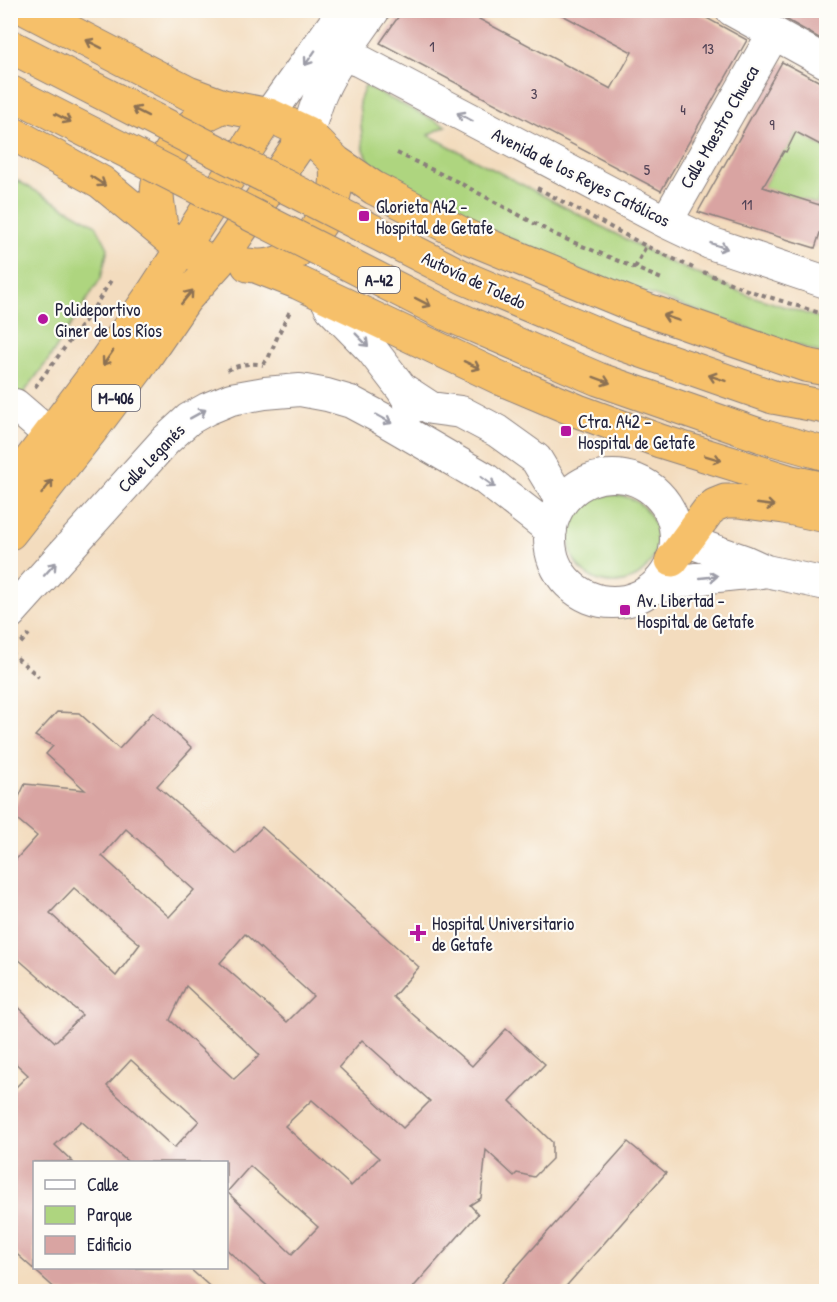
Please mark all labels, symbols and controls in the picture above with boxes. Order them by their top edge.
house number: 1 [429,36,435,57]
one-way arrow [86,38,104,50]
house number: 13 [702,38,714,59]
one-way arrow [304,50,317,66]
street label: Calle Maestro Chueca [674,61,764,193]
house number: 3 [531,83,538,104]
house number: 4 [680,99,686,120]
one-way arrow [132,106,150,118]
one-way arrow [457,111,474,123]
one-way arrow [53,113,71,125]
house number: 9 [769,114,775,135]
street label: Avenida de los Reyes Católicos [488,121,674,233]
house number: 5 [644,159,651,180]
one-way arrow [89,175,106,187]
place label: Glorieta A42 - Hospital de Getafe [376,194,494,240]
house number: 11 [742,194,752,215]
marker: Glorieta A42 - Hospital de Getafe [357,209,371,223]
one-way arrow [709,241,728,252]
street label: Autovía de Toledo [418,245,530,315]
road number: A-42 [358,267,400,293]
one-way arrow [181,289,194,305]
place label: Polideportivo Giner de los Ríos [55,297,162,343]
one-way arrow [414,297,432,309]
one-way arrow [662,311,681,322]
marker: Polideportivo Giner de los Ríos [36,312,50,326]
one-way arrow [354,333,369,348]
one-way arrow [102,350,114,366]
one-way arrow [463,360,481,372]
one-way arrow [709,371,727,382]
one-way arrow [592,376,611,387]
road number: M-406 [92,385,140,411]
one-way arrow [189,408,207,419]
place label: Ctra. A42 - Hospital de Getafe [578,409,696,455]
one-way arrow [375,413,392,425]
street label: Calle Leganés [112,418,190,498]
marker: Ctra. A42 - Hospital de Getafe [559,424,573,438]
one-way arrow [703,453,722,464]
one-way arrow [479,475,495,488]
one-way arrow [40,480,53,496]
one-way arrow [755,499,775,510]
one-way arrow [43,562,57,577]
one-way arrow [698,571,718,582]
place label: Av. Libertad - Hospital de Getafe [637,588,755,634]
marker: Av. Libertad - Hospital de Getafe [618,603,632,617]
place label: Hospital Universitario de Getafe [432,911,574,957]
marker: Hospital Universitario de Getafe [409,924,427,942]
legend [33,1161,228,1269]
text: Calle [87,1172,119,1197]
text: Parque [87,1202,132,1227]
text: Edificio [87,1232,131,1257]

